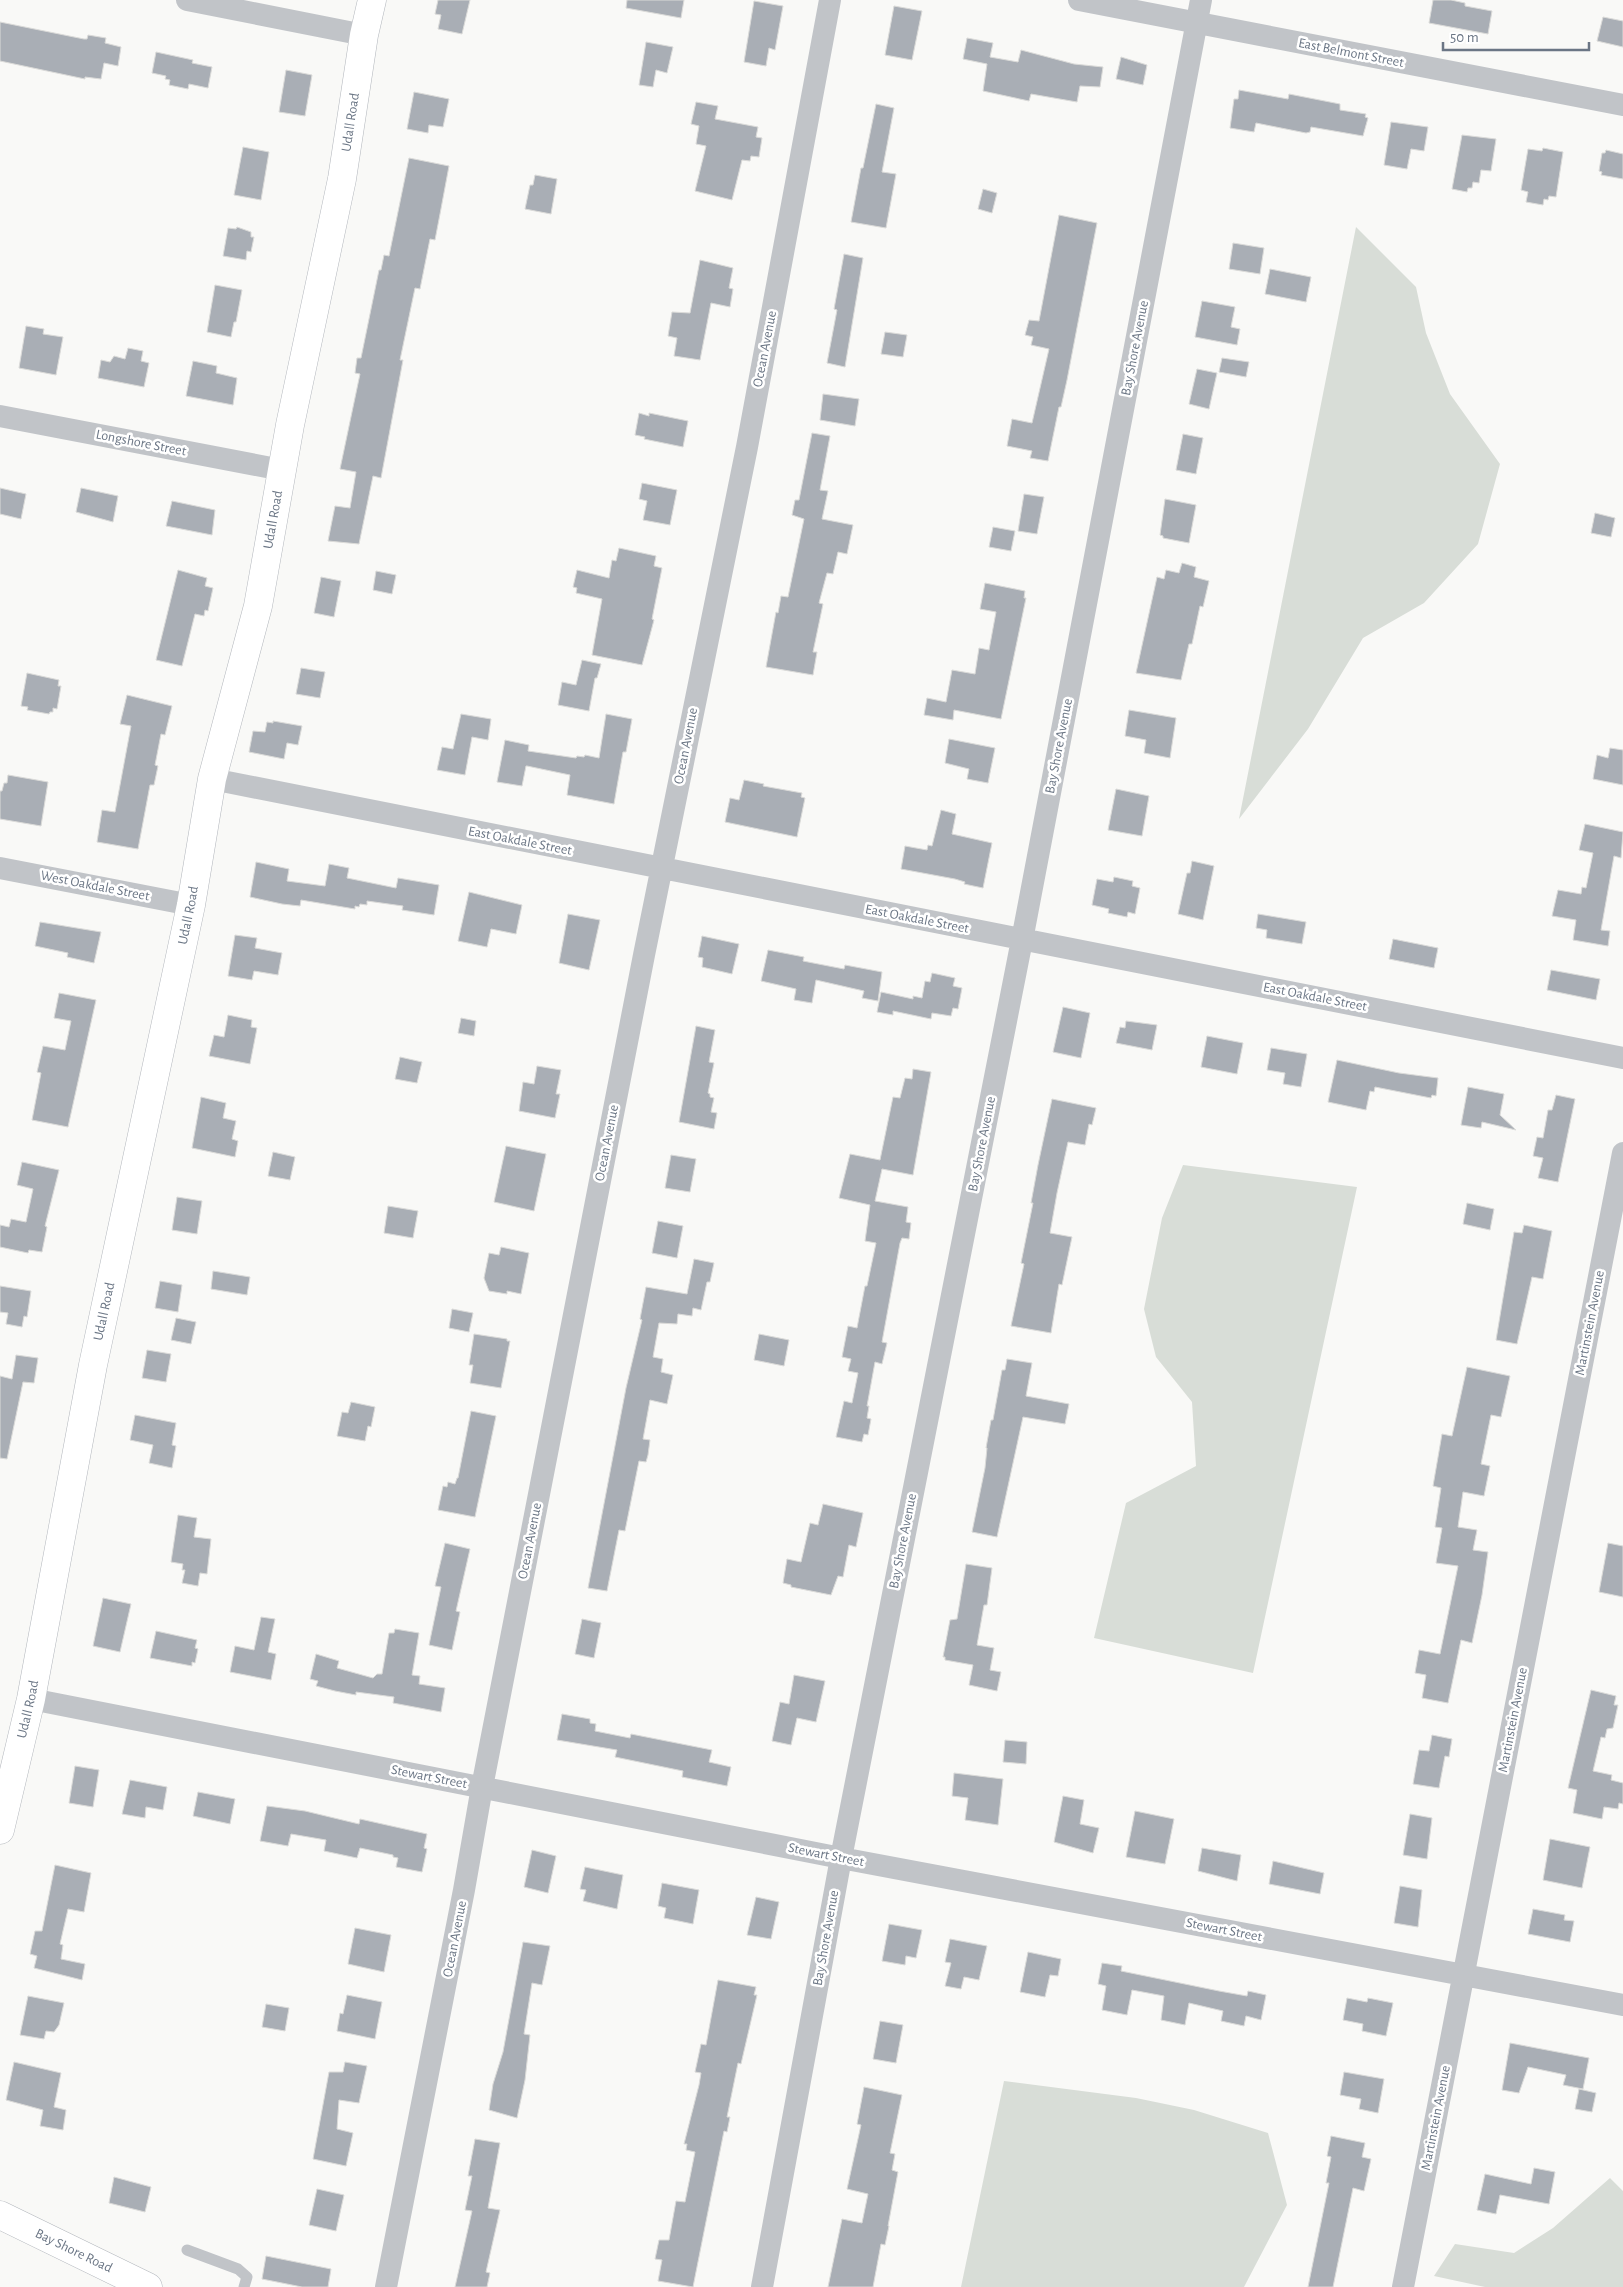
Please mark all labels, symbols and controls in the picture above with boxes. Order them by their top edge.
scale bar [1443,20,1589,52]
text: 50 m [1450,30,1479,45]
street label: East Belmont Street [1297,36,1405,70]
street label: Udall Road [339,92,362,153]
street label: Bay Shore Avenue [1119,299,1151,397]
street label: Ocean Avenue [751,310,779,388]
street label: Longshore Street [95,427,188,459]
street label: Udall Road [261,489,285,550]
street label: Bay Shore Avenue [1043,697,1075,795]
street label: Ocean Avenue [672,707,700,785]
street label: East Oakdale Street [467,824,574,858]
street label: West Oakdale Street [39,869,151,904]
street label: Udall Road [176,885,201,946]
street label: East Oakdale Street [864,902,971,936]
street label: East Oakdale Street [1262,980,1369,1014]
street label: Bay Shore Avenue [966,1095,998,1193]
street label: Ocean Avenue [593,1104,621,1182]
street label: Martinstein Avenue [1573,1269,1607,1377]
street label: Udall Road [91,1281,117,1342]
street label: Bay Shore Avenue [887,1492,919,1590]
street label: Ocean Avenue [516,1502,544,1580]
street label: Martinstein Avenue [1496,1666,1530,1774]
street label: Udall Road [15,1679,41,1740]
street label: Stewart Street [390,1763,469,1791]
street label: Stewart Street [787,1841,866,1869]
street label: Bay Shore Avenue [811,1889,841,1987]
street label: Ocean Avenue [441,1900,469,1978]
street label: Stewart Street [1185,1916,1264,1944]
street label: Martinstein Avenue [1419,2064,1453,2172]
street label: Bay Shore Road [33,2226,114,2275]

